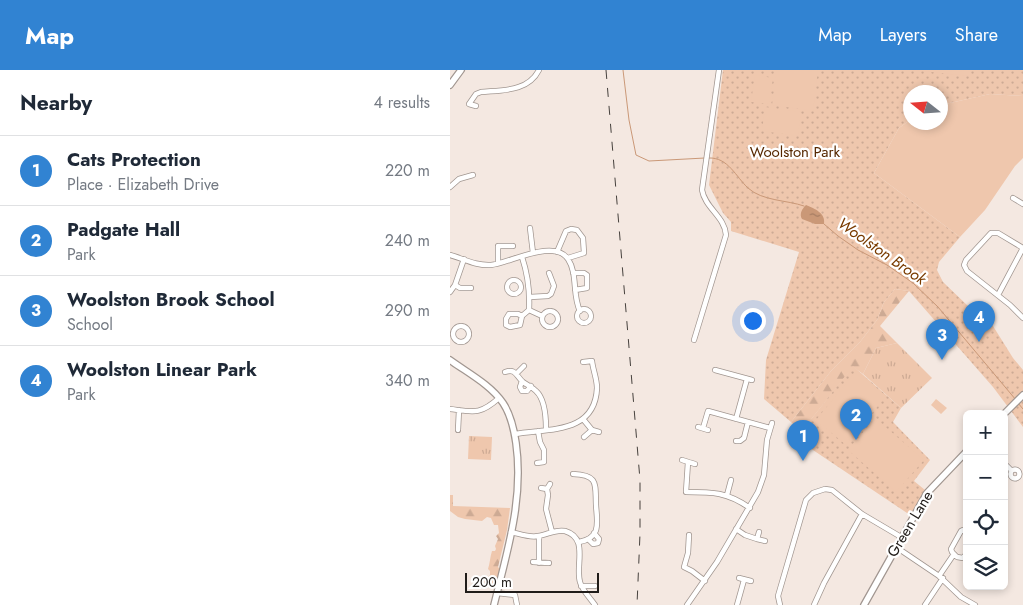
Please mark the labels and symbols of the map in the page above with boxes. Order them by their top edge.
north arrow [903,85,948,130]
park label: Woolston Park [750,141,841,163]
water label: Woolston Brook [833,212,932,291]
pin: 4 [963,301,995,342]
your location [740,308,766,334]
pin: 3 [926,319,958,360]
pin: 2 [840,399,872,440]
pin: 1 [787,420,819,461]
street label: Green Lane [882,486,939,561]
scale bar [465,570,599,593]

